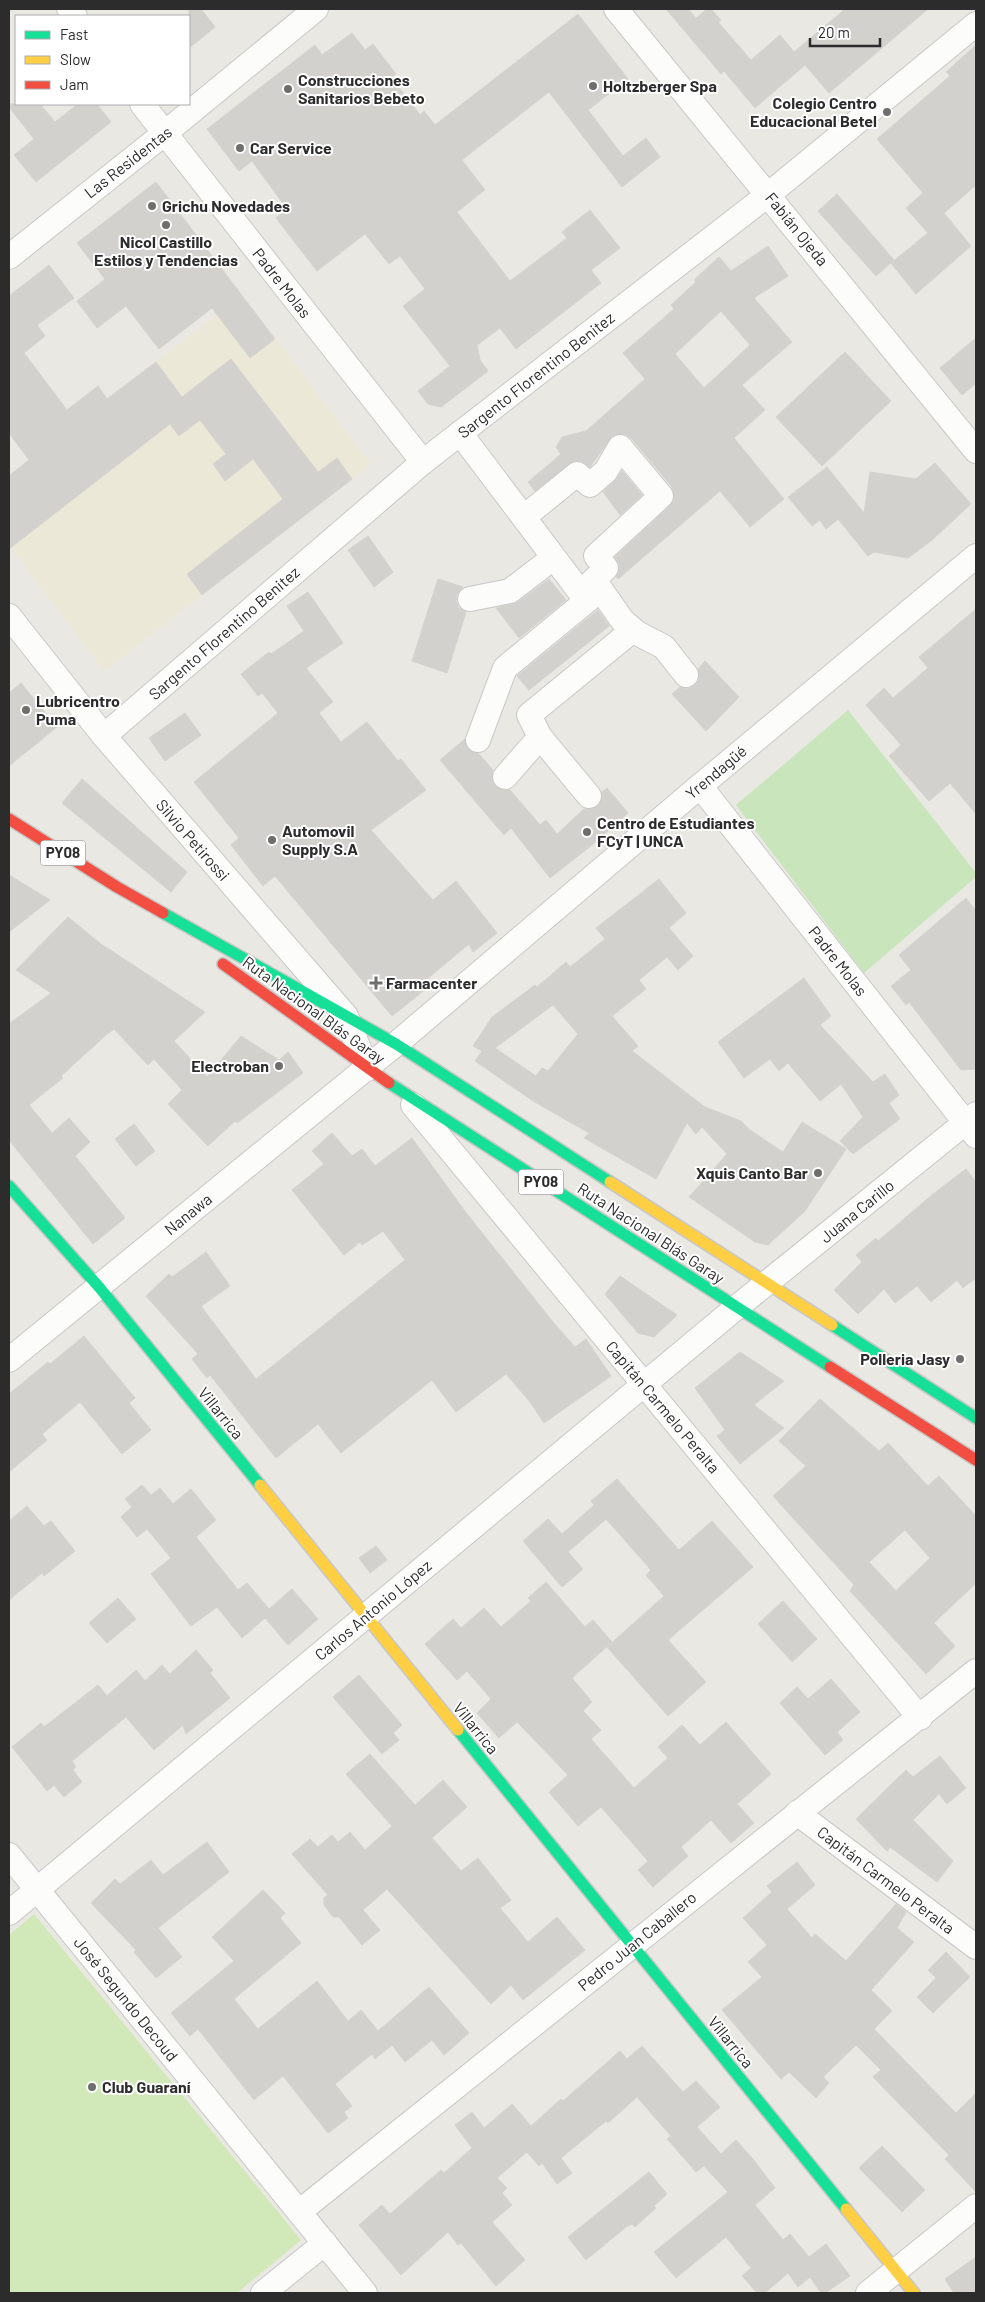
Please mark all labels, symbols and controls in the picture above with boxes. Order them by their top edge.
legend [15,15,190,105]
scale bar [810,15,880,47]
text: 20 m [818,23,850,41]
text: Fast [60,25,88,43]
text: Slow [60,50,91,68]
place label: Construcciones Sanitarios Bebeto [298,70,425,107]
text: Jam [60,75,89,93]
place label: Holtzberger Spa [603,76,717,95]
marker: Holtzberger Spa [587,80,599,92]
marker: Construcciones Sanitarios Bebeto [282,83,294,95]
place label: Colegio Centro Educacional Betel [750,93,877,130]
marker: Colegio Centro Educacional Betel [881,106,893,118]
street label: Las Residentas [80,122,175,202]
place label: Car Service [250,138,332,157]
marker: Car Service [234,142,246,154]
street label: Fabián Ojeda [762,188,833,269]
place label: Grichu Novedades [162,196,290,215]
marker: Grichu Novedades [146,200,158,212]
marker: Nicol Castillo Estilos y Tendencias [160,219,172,231]
place label: Nicol Castillo Estilos y Tendencias [94,232,238,269]
street label: Padre Molas [249,244,316,321]
street label: Sargento Florentino Benitez [454,308,618,442]
street label: Sargento Florentino Benitez [144,562,303,703]
place label: Lubricentro Puma [36,691,120,728]
marker: Lubricentro Puma [20,704,32,716]
street label: Yrendagüé [681,741,750,803]
street label: Silvio Petirossi [153,795,234,884]
place label: Centro de Estudiantes FCyT | UNCA [597,813,754,850]
place label: Automovil Supply S.A [282,821,358,858]
marker: Centro de Estudiantes FCyT | UNCA [581,826,593,838]
marker: Automovil Supply S.A [266,834,278,846]
road number: PY08 [40,840,86,866]
street label: Padre Molas [805,922,872,999]
street label: Ruta Nacional Blás Garay [239,952,390,1068]
place label: Farmacenter [386,973,477,992]
marker: Farmacenter [370,977,382,989]
place label: Electroban [191,1056,269,1075]
marker: Electroban [273,1060,285,1072]
place label: Xquis Canto Bar [696,1163,808,1182]
marker: Xquis Canto Bar [812,1167,824,1179]
road number: PY08 [518,1170,564,1194]
street label: Juana Carillo [816,1175,898,1246]
street label: Ruta Nacional Blás Garay [574,1178,729,1288]
street label: Nanawa [160,1189,215,1238]
street label: Capitán Carmelo Peralta [603,1337,724,1477]
place label: Polleria Jasy [860,1349,950,1368]
marker: Polleria Jasy [954,1353,966,1365]
street label: Villarrica [195,1383,248,1442]
street label: Carlos Antonio López [311,1555,435,1664]
street label: Villarrica [450,1698,503,1757]
street label: Capitán Carmelo Peralta [814,1822,959,1937]
street label: Pedro Juan Caballero [574,1887,700,1994]
street label: José Segundo Decoud [70,1933,182,2065]
street label: Villarrica [705,2012,758,2071]
place label: Club Guaraní [102,2077,191,2096]
marker: Club Guaraní [86,2081,98,2093]

